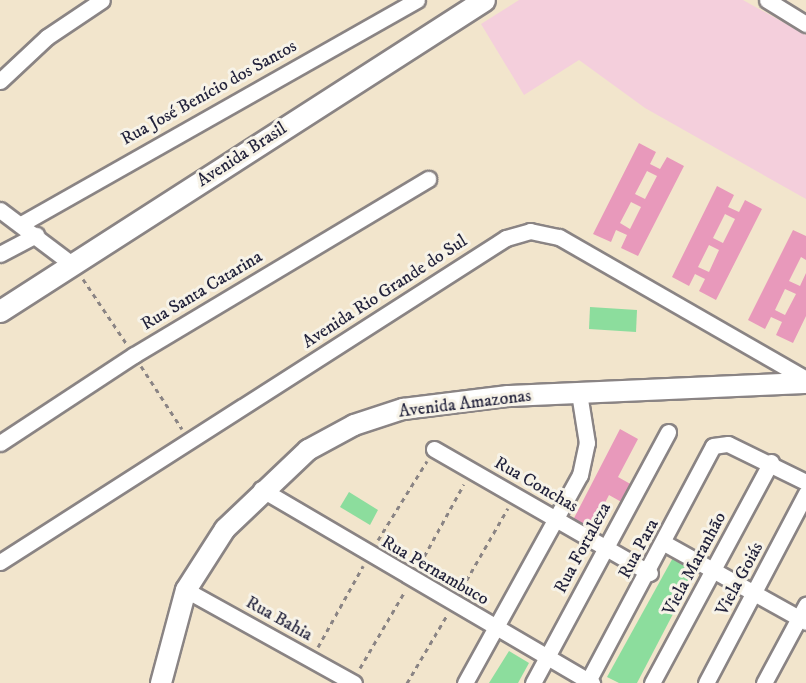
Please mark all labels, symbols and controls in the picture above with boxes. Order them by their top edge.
street label: Rua José Benício dos Santos [117,36,301,150]
street label: Avenida Brasil [193,118,291,192]
street label: Avenida Rio Grande do Sul [299,231,471,353]
street label: Rua Santa Catarina [138,246,266,336]
street label: Avenida Amazonas [398,385,532,423]
street label: Rua Conchas [490,452,582,518]
street label: Rua Fortaleza [550,499,616,597]
street label: Viela Maranhão [659,509,731,619]
street label: Rua Para [614,515,664,583]
street label: Rua Pernambuco [377,531,493,611]
street label: Viela Goiás [712,539,768,619]
street label: Rua Bahia [242,592,316,646]

